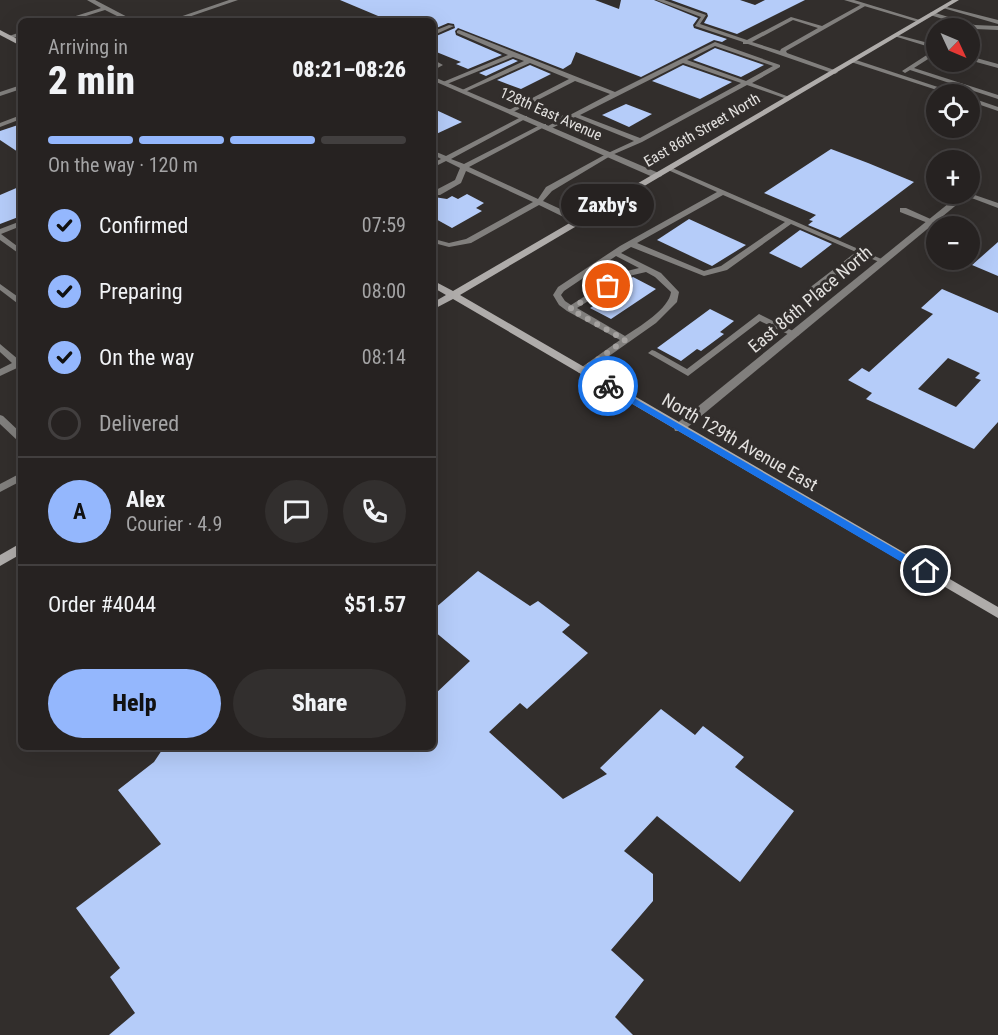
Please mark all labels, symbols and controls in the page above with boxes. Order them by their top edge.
north arrow [926,18,980,72]
map controls [926,18,980,270]
text: Arriving in [48,35,128,59]
text: 08:21–08:26 [292,57,406,82]
text: 2 min [48,58,135,104]
street label: 128th East Avenue [497,83,605,145]
button: locate [926,84,980,138]
street label: East 86th Street North [641,89,763,171]
button: + [926,150,980,204]
text: On the way · 120 m [48,153,198,177]
callout: Zaxby's [562,184,654,226]
text: Zaxby's [578,193,637,217]
icon: check [48,209,81,242]
text: Confirmed [99,213,188,238]
text: 07:59 [362,213,406,237]
button: − [926,216,980,270]
street label: East 86th Place North [744,241,876,357]
pin [582,260,633,311]
icon: bag [591,269,624,302]
icon: check [48,275,81,308]
text: Preparing [99,279,183,304]
text: 08:00 [362,279,406,303]
icon: check [48,341,81,374]
text: On the way [99,345,194,370]
text: 08:14 [362,345,406,369]
courier [578,356,638,416]
icon: bike [592,370,625,403]
street label: North 129th Avenue East [658,389,822,495]
text: Delivered [99,411,179,436]
button: chat [265,480,328,543]
button: phone [343,480,406,543]
text: Alex [126,487,165,512]
text: A [73,499,86,524]
text: Courier · 4.9 [126,512,222,536]
pin [900,545,951,596]
icon: home [909,554,942,587]
text: Order #4044 [48,592,156,617]
text: $51.57 [344,592,406,617]
button: Help [48,669,221,738]
button: Share [233,669,406,738]

